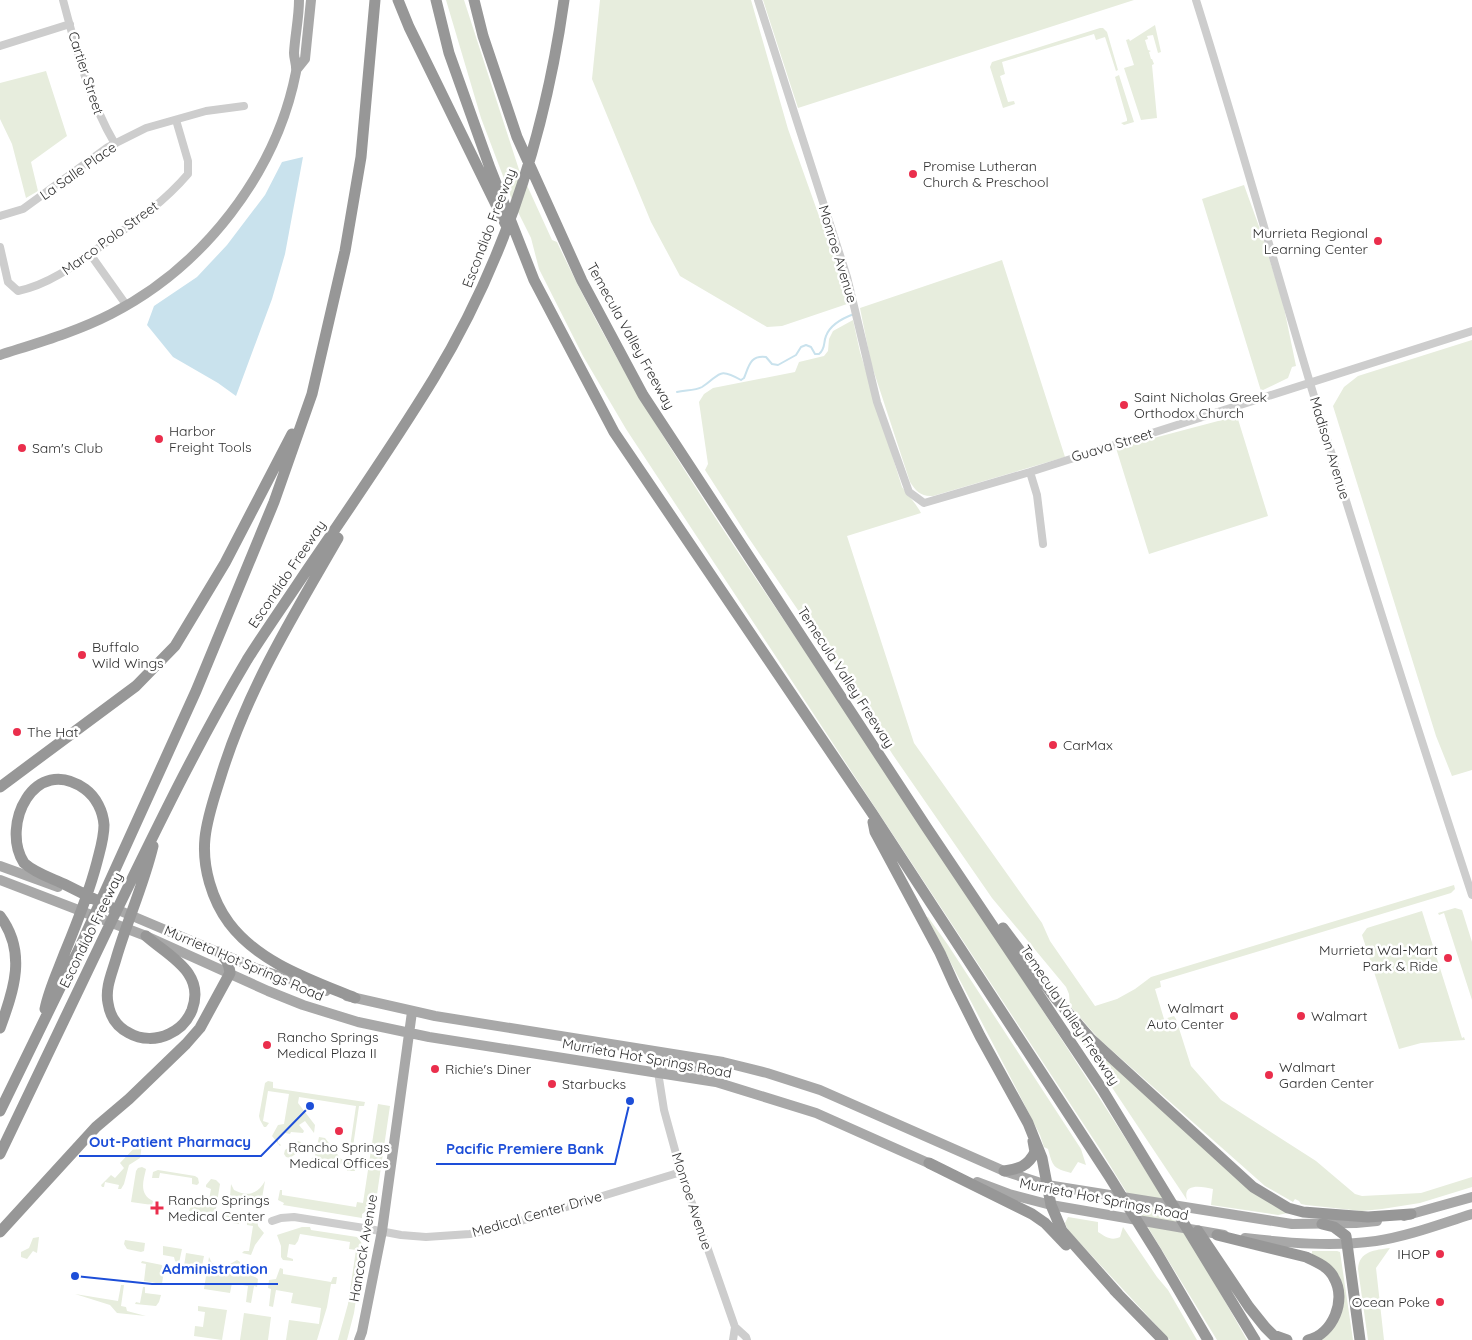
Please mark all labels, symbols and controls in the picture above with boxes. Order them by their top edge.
street label: Cartier Street [64,29,108,117]
street label: La Salle Place [36,138,120,204]
place label: Promise Lutheran Church & Preschool [923,157,1049,191]
street label: Escondido Freeway [458,166,520,290]
marker: Promise Lutheran Church & Preschool [907,168,919,180]
street label: Marco Polo Street [58,197,162,279]
street label: Monroe Avenue [815,203,861,305]
place label: Murrieta Regional Learning Center [1253,224,1369,258]
marker: Murrieta Regional Learning Center [1372,235,1384,247]
street label: Temecula Valley Freeway [583,259,679,413]
place label: Saint Nicholas Greek Orthodox Church [1134,388,1267,422]
street label: Madison Avenue [1306,395,1354,502]
marker: Saint Nicholas Greek Orthodox Church [1118,399,1130,411]
place label: Harbor Freight Tools [169,422,252,456]
street label: Guava Street [1069,424,1155,466]
marker: Harbor Freight Tools [153,433,165,445]
place label: Sam's Club [32,439,103,457]
marker: Sam's Club [16,442,28,454]
street label: Escondido Freeway [244,517,330,631]
street label: Temecula Valley Freeway [793,603,899,751]
place label: Buffalo Wild Wings [92,638,164,672]
marker: Buffalo Wild Wings [76,649,88,661]
place label: The Hat [27,723,79,741]
marker: The Hat [11,726,23,738]
place label: CarMax [1063,736,1113,754]
marker: CarMax [1047,739,1059,751]
street label: Escondido Freeway [55,869,127,991]
street label: Murrieta Hot Springs Road [161,921,327,1005]
street label: Temecula Valley Freeway [1016,941,1124,1089]
place label: Murrieta Wal-Mart Park & Ride [1319,941,1438,975]
marker: Murrieta Wal-Mart Park & Ride [1442,952,1454,964]
place label: Walmart Auto Center [1147,999,1225,1033]
place label: Walmart [1311,1007,1368,1025]
marker: Walmart Auto Center [1228,1010,1240,1022]
marker: Walmart [1295,1010,1307,1022]
place label: Rancho Springs Medical Plaza II [277,1028,379,1062]
street label: Murrieta Hot Springs Road [561,1034,733,1082]
marker: Rancho Springs Medical Plaza II [261,1039,273,1051]
place label: Walmart Garden Center [1279,1058,1375,1092]
place label: Richie's Diner [445,1060,532,1078]
marker: Richie's Diner [429,1063,441,1075]
marker: Walmart Garden Center [1263,1069,1275,1081]
place label: Starbucks [562,1075,626,1093]
marker: Starbucks [546,1078,558,1090]
marker: Rancho Springs Medical Offices [333,1125,345,1137]
callout: Out-Patient Pharmacy [79,1126,261,1156]
text: Out-Patient Pharmacy [89,1132,251,1151]
callout: Pacific Premiere Bank [436,1134,615,1164]
place label: Rancho Springs Medical Offices [288,1138,390,1172]
text: Pacific Premiere Bank [446,1139,604,1158]
street label: Monroe Avenue [668,1150,716,1252]
street label: Murrieta Hot Springs Road [1018,1174,1190,1224]
street label: Medical Center Drive [470,1187,604,1241]
place label: Rancho Springs Medical Center [168,1191,270,1225]
street label: Hancock Avenue [345,1193,381,1303]
marker: Rancho Springs Medical Center [150,1201,164,1215]
place label: IHOP [1397,1245,1430,1263]
marker: IHOP [1434,1248,1446,1260]
callout: Administration [152,1254,278,1284]
text: Administration [162,1259,268,1278]
place label: Ocean Poke [1352,1293,1430,1311]
marker: Ocean Poke [1434,1296,1446,1308]

